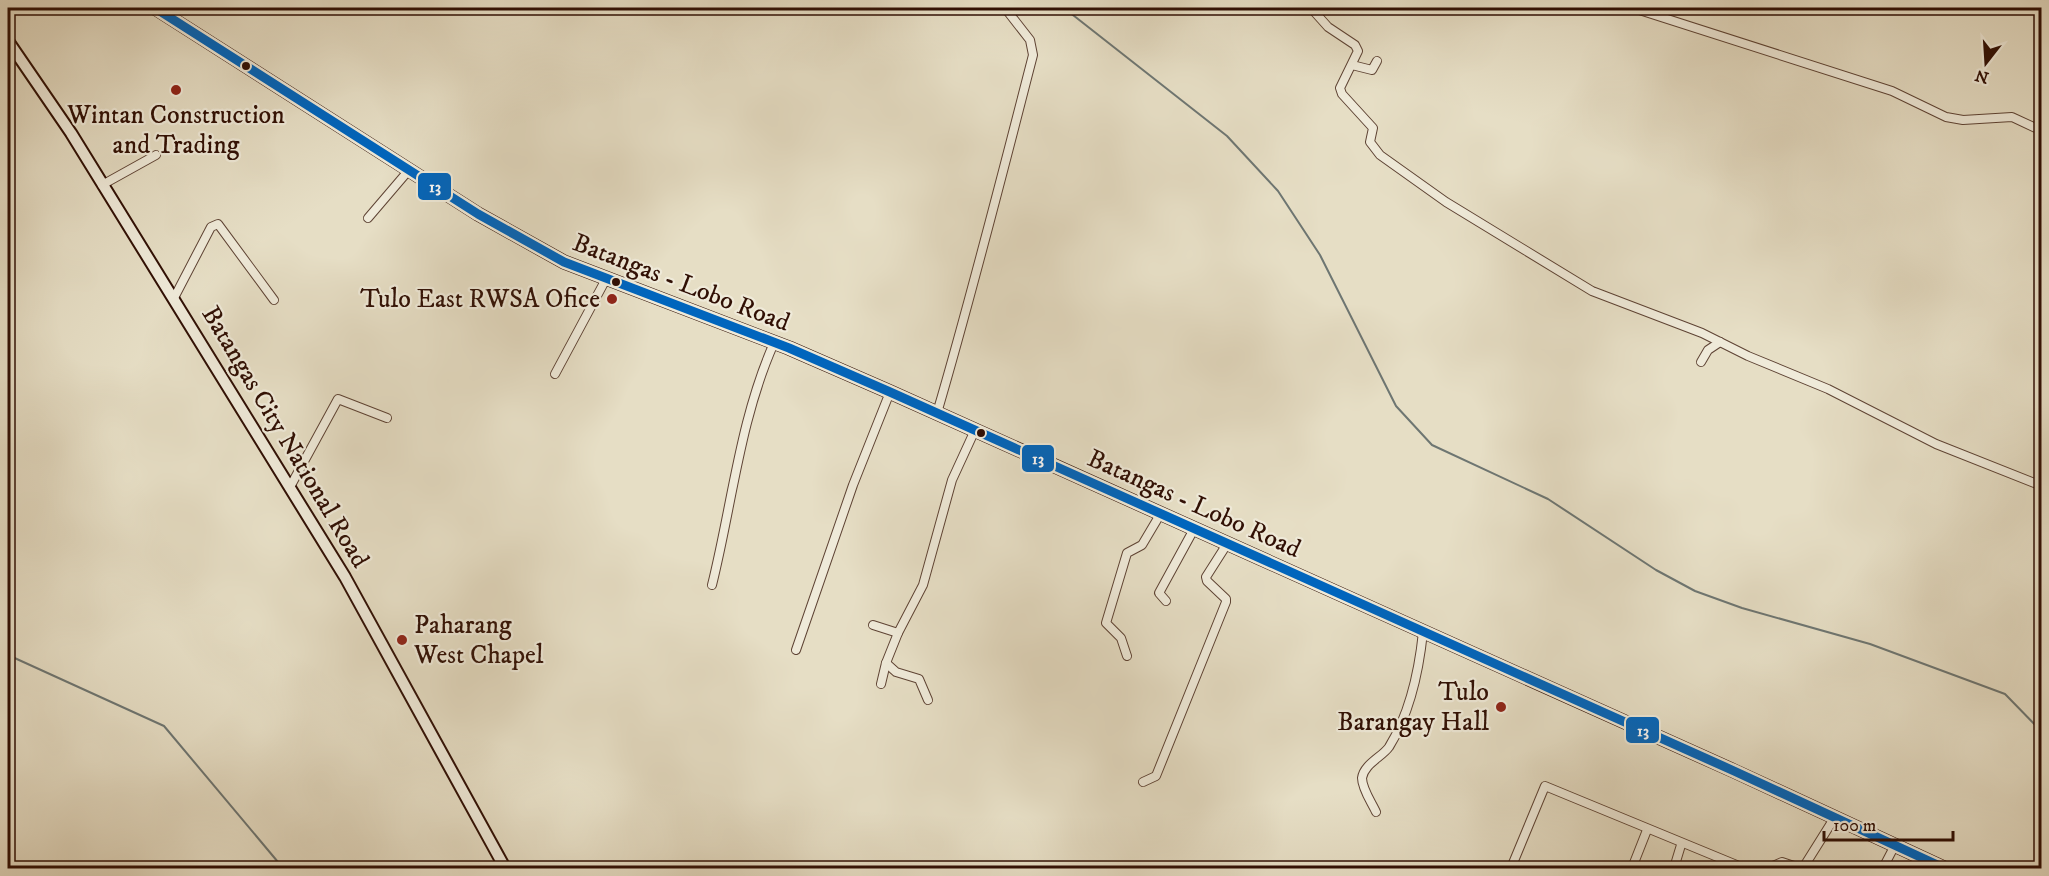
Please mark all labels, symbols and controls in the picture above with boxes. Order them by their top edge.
north arrow [1956,33,2016,93]
unlabelled marker [240,60,252,72]
text: N [1973,65,1991,88]
marker: Wintan Construction and Trading [169,83,183,97]
place label: Wintan Construction and Trading [66,99,285,162]
line badge: 13 [417,172,452,201]
text: 13 [429,177,441,197]
street label: Batangas - Lobo Road [568,226,794,340]
unlabelled marker [610,276,622,288]
place label: Tulo East RWSA Ofice [360,283,600,316]
marker: Tulo East RWSA Ofice [605,292,619,306]
street label: Batangas City National Road [194,300,376,574]
unlabelled marker [975,427,987,439]
street label: Batangas - Lobo Road [1082,442,1306,566]
line badge: 13 [1021,444,1055,473]
text: 13 [1032,449,1044,469]
place label: Paharang West Chapel [413,609,544,672]
marker: Paharang West Chapel [395,633,409,647]
place label: Tulo Barangay Hall [1337,676,1489,739]
marker: Tulo Barangay Hall [1494,700,1508,714]
line badge: 13 [1625,716,1660,744]
text: 13 [1637,721,1649,741]
scale bar [1824,804,1953,842]
text: 100 m [1833,815,1876,837]

